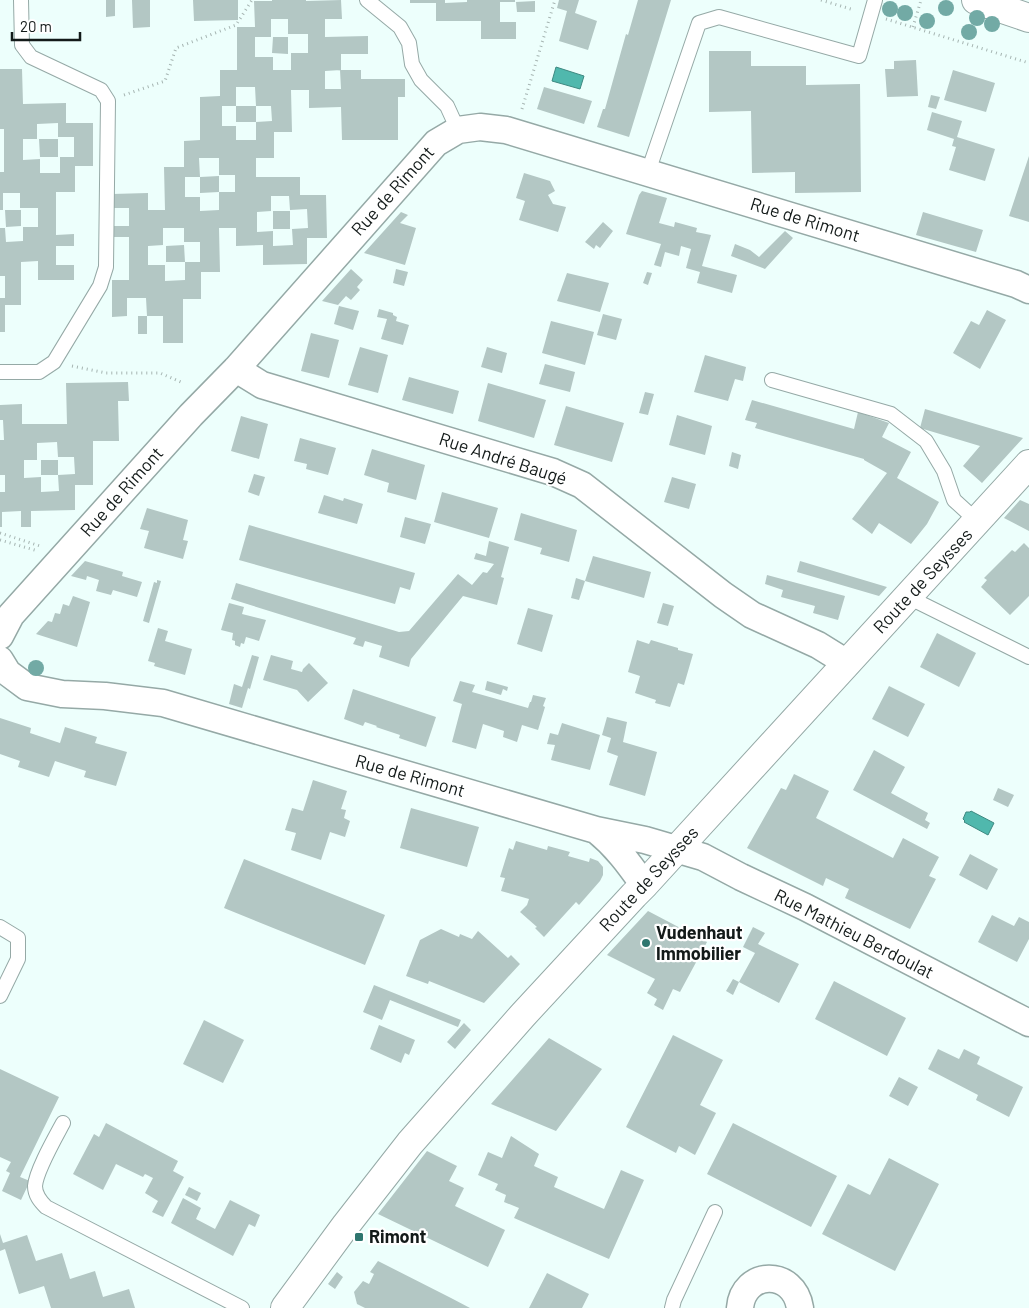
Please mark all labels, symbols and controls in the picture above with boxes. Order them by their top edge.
scale bar [12,10,80,42]
text: 20 m [20,17,52,35]
street label: Rue de Rimont [346,141,438,240]
street label: Rue de Rimont [748,192,863,246]
street label: Rue André Baugé [437,427,570,489]
street label: Rue de Rimont [75,442,167,541]
street label: Route de Seysses [868,523,977,637]
street label: Rue de Rimont [353,749,468,801]
street label: Route de Seysses [594,821,703,935]
street label: Rue Mathieu Berdoulat [771,883,938,983]
place label: Vudenhaut Immobilier [656,921,743,964]
marker: Vudenhaut Immobilier [640,937,652,949]
place label: Rimont [369,1225,426,1247]
marker: Rimont [353,1231,365,1243]

